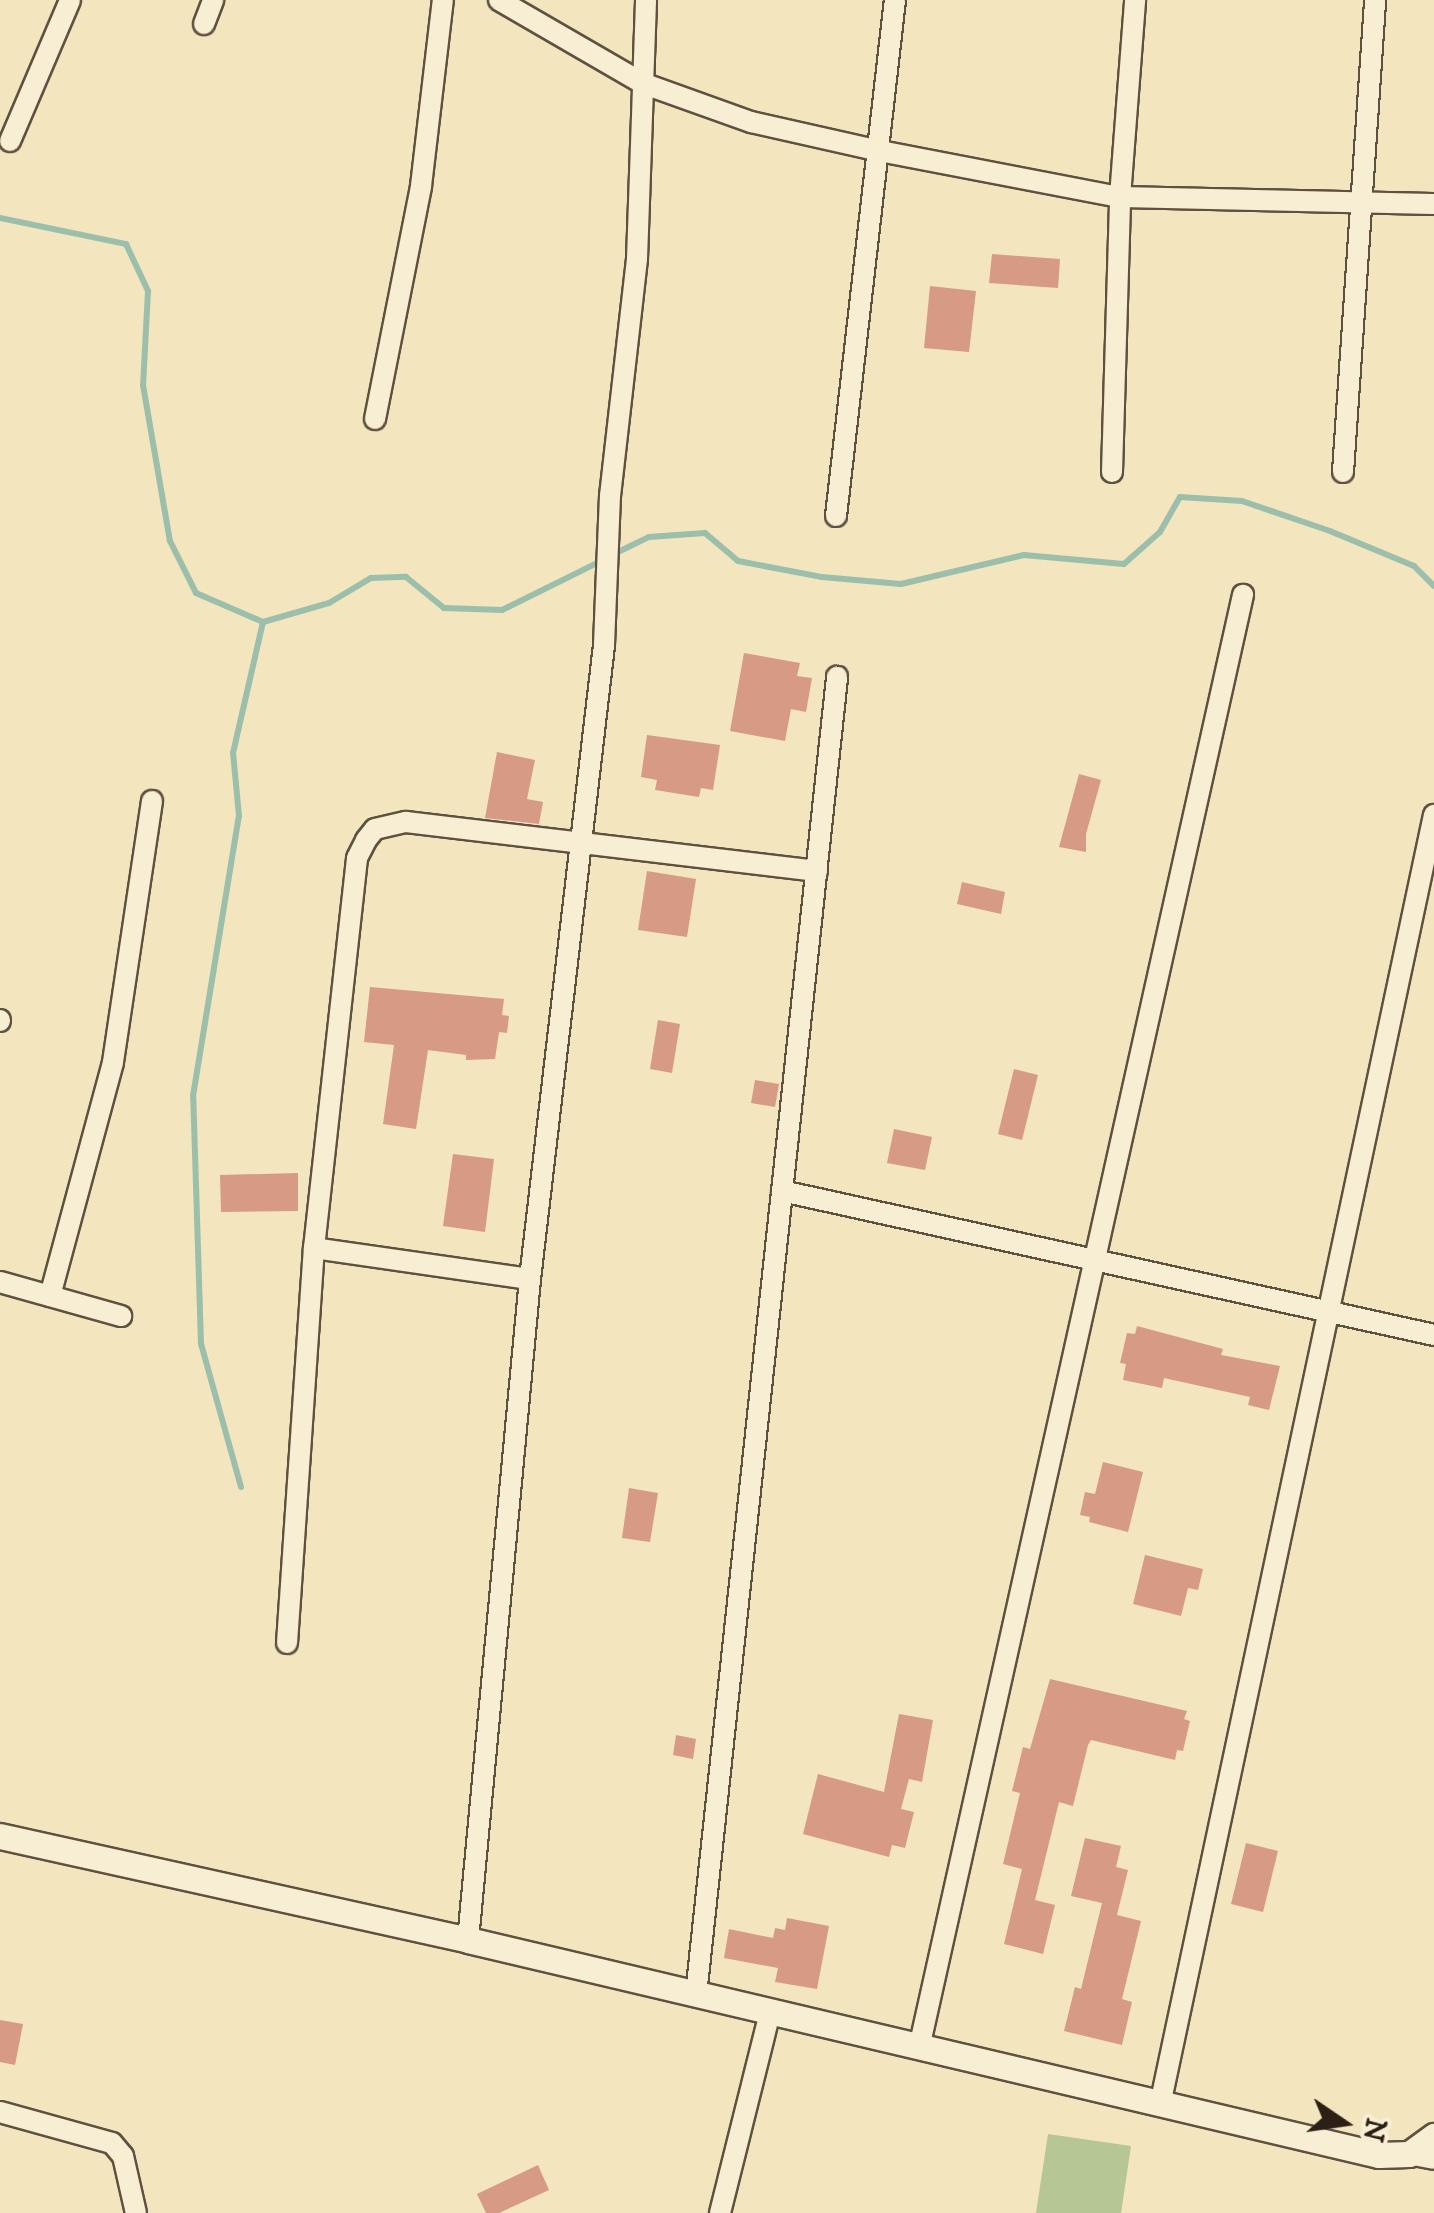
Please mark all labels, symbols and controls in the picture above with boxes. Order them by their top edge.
north arrow [1294,2073,1394,2173]
text: N [1354,2115,1393,2145]

